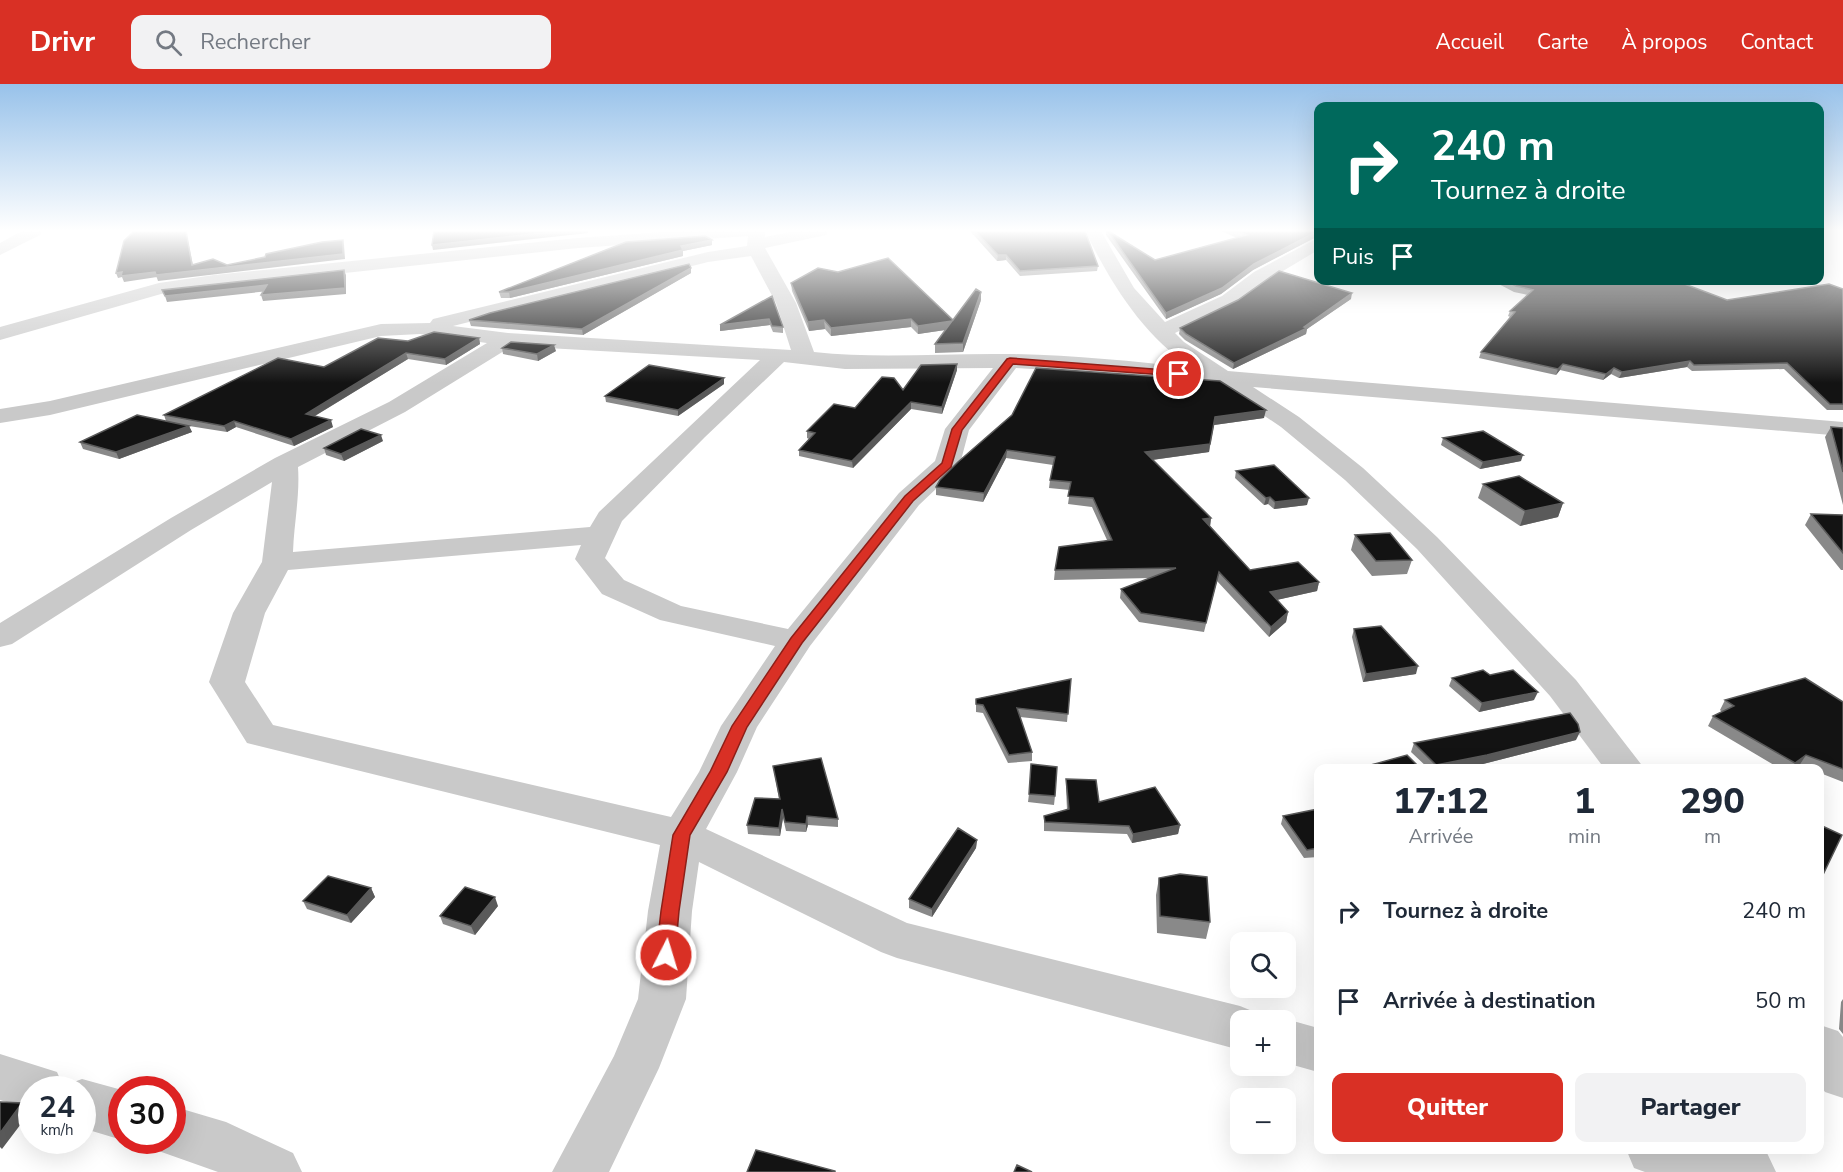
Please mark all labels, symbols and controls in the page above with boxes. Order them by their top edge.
search box [131,15,551,69]
text: Drivr [30,23,95,61]
icon: search [152,26,185,59]
text: Rechercher [200,27,311,57]
text: Accueil [1435,28,1504,56]
text: Carte [1537,28,1588,56]
text: À propos [1621,28,1707,56]
text: Contact [1740,28,1813,56]
text: 240 m [1431,118,1555,175]
icon: right [1332,126,1410,204]
text: Tournez à droite [1431,172,1626,209]
icon: arrive [1386,240,1419,273]
text: Puis [1332,242,1374,272]
pin [1153,348,1204,399]
icon: arrive [1162,357,1195,390]
text: 17:12 [1393,777,1489,826]
text: 1 [1574,777,1595,826]
text: 290 [1680,777,1745,826]
text: Arrivée [1408,823,1473,850]
text: min [1568,823,1601,850]
text: m [1704,823,1721,850]
icon: right [1332,895,1365,928]
text: Tournez à droite [1383,896,1548,926]
text: 240 m [1742,896,1806,926]
position arrow [634,923,698,987]
map controls [1230,932,1296,1154]
button: search [1230,932,1296,998]
icon: arrive [1332,985,1365,1018]
text: Arrivée à destination [1383,986,1596,1016]
text: 50 m [1755,986,1806,1016]
button: + [1230,1010,1296,1076]
button: Quitter [1332,1073,1563,1142]
button: Partager [1575,1073,1806,1142]
speed limit sign: 30 [108,1076,186,1154]
text: 24 [39,1087,75,1128]
button: − [1230,1088,1296,1154]
text: km/h [40,1120,74,1140]

